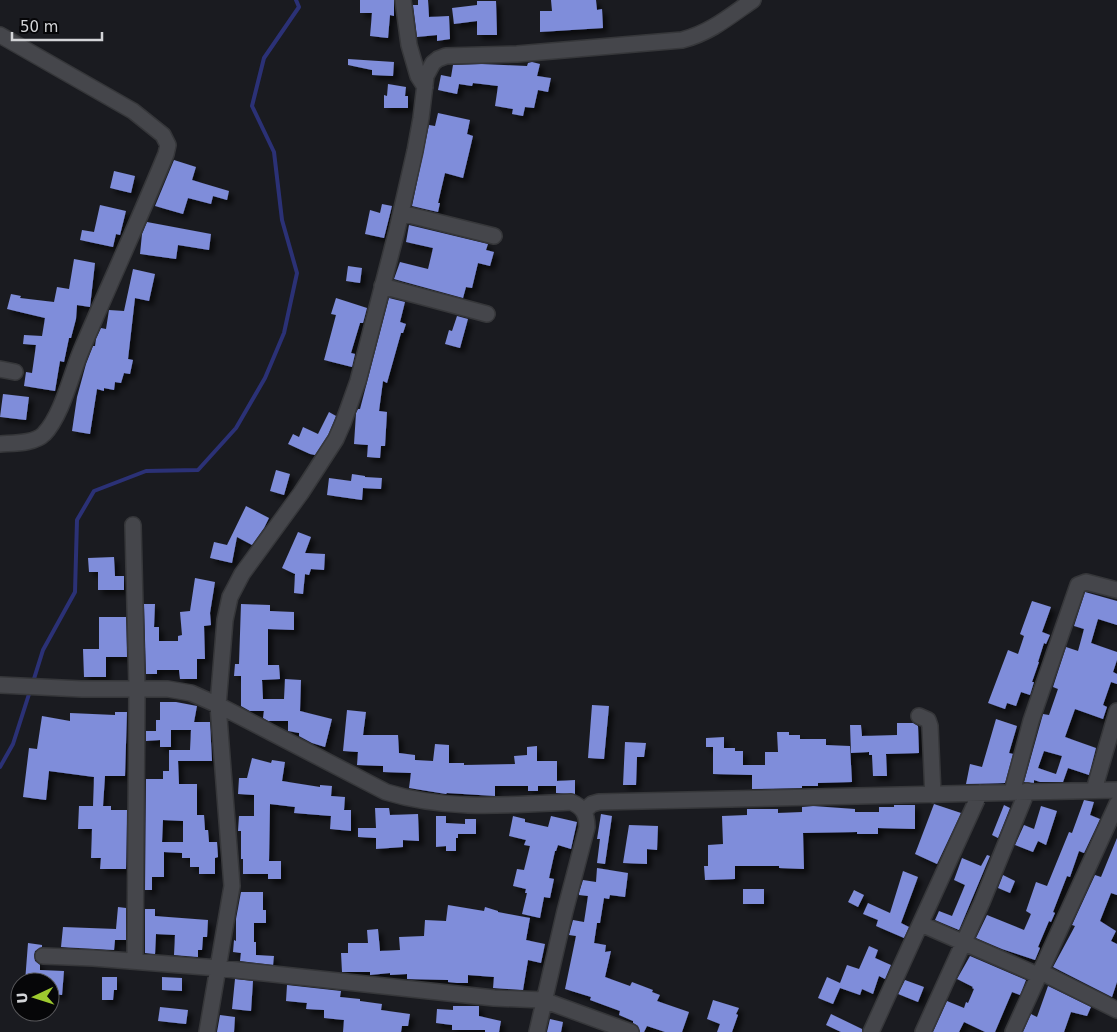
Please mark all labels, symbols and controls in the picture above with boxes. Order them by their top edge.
scale bar [12,10,102,42]
text: 50 m [20,18,58,36]
north arrow [10,972,60,1022]
text: U [14,992,30,1004]

